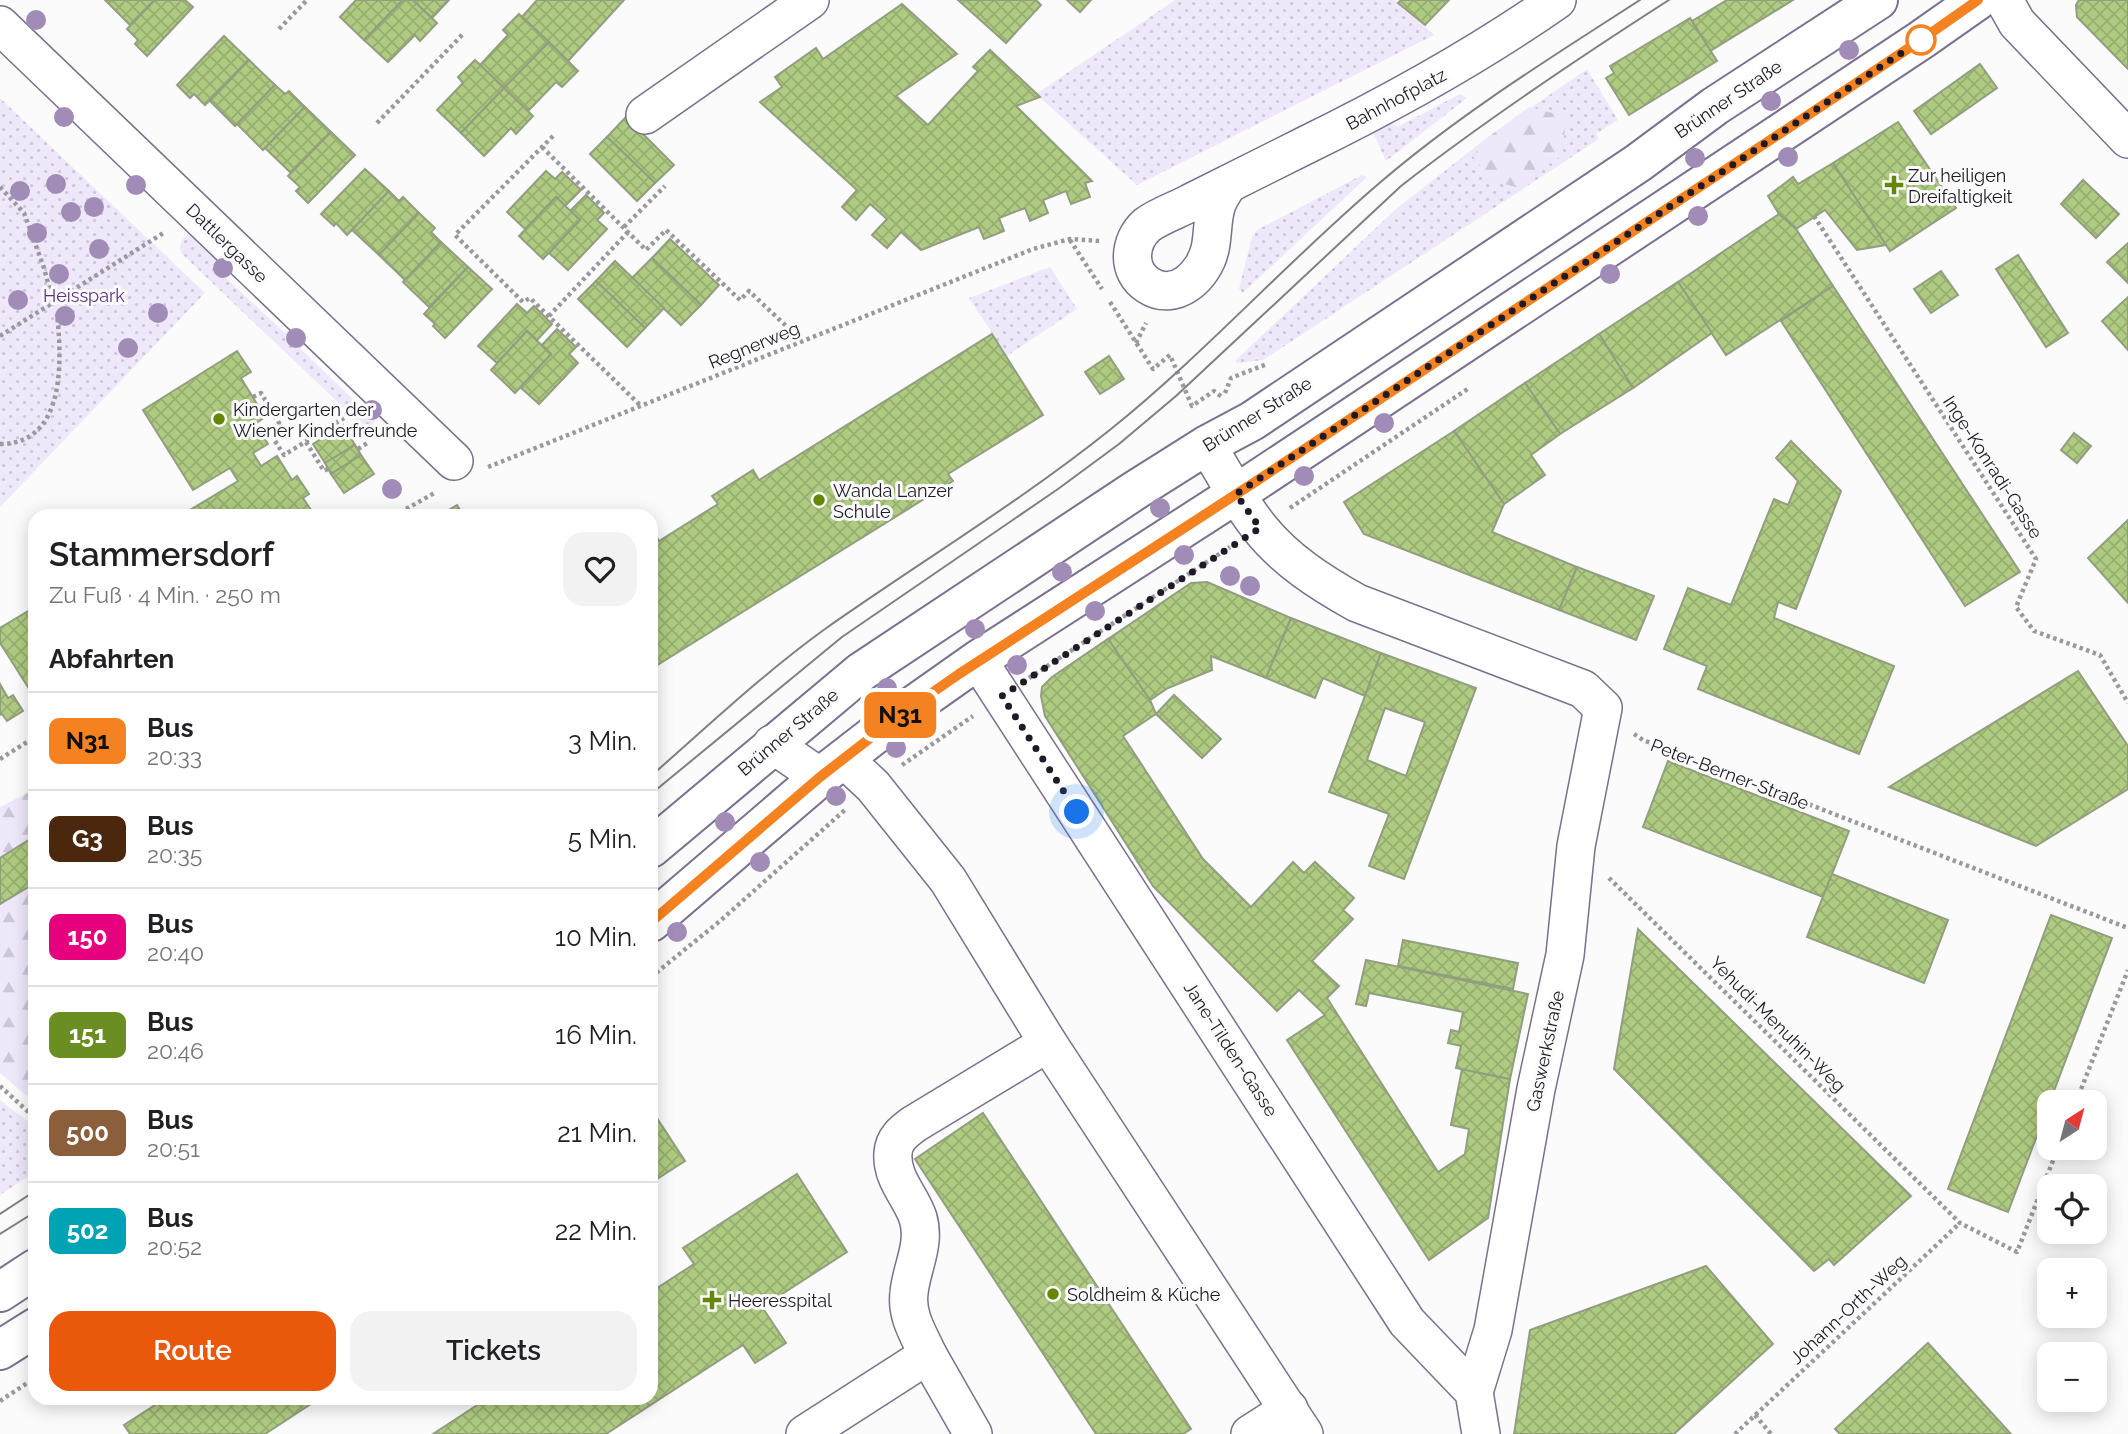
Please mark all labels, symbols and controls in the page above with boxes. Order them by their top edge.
unlabelled marker [1906,25,1936,55]
street label: Brünner Straße [1671,55,1786,142]
street label: Bahnhofplatz [1342,64,1450,134]
place label: Zur heiligen Dreifaltigkeit [1908,165,2013,207]
marker: Zur heiligen Dreifaltigkeit [1886,177,1902,193]
street label: Dattlergasse [182,199,272,287]
park label: Heisspark [43,285,125,306]
street label: Regnerweg [705,317,803,373]
street label: Brünner Straße [1199,372,1316,456]
street label: Inge-Konradi-Gasse [1939,392,2047,543]
place label: Kindergarten der Wiener Kinderfreunde [233,399,418,441]
marker: Kindergarten der Wiener Kinderfreunde [211,411,227,427]
place label: Wanda Lanzer Schule [833,480,954,522]
marker: Wanda Lanzer Schule [811,492,827,508]
button: heart [563,532,637,606]
text: Stammersdorf [49,535,274,574]
text: Zu Fuß · 4 Min. · 250 m [49,581,281,608]
text: Abfahrten [49,644,174,674]
street label: Brünner Straße [734,684,843,780]
line badge: N31 [860,692,940,738]
text: N31 [878,700,922,729]
text: Bus [147,713,194,743]
text: N31 [66,726,109,755]
text: 3 Min. [568,726,637,756]
street label: Peter-Berner-Straße [1648,734,1812,814]
text: 20:33 [147,743,202,770]
your location [1059,794,1094,829]
text: Bus [147,811,194,841]
text: G3 [72,824,103,853]
text: 5 Min. [568,824,637,854]
text: 20:35 [147,841,202,868]
text: Bus [147,909,194,939]
text: 150 [68,922,107,951]
text: 10 Min. [555,922,637,952]
text: 20:40 [147,939,204,966]
street label: Yehudi-Menuhin-Weg [1706,952,1850,1096]
street label: Jane-Tilden-Gasse [1180,978,1283,1121]
street label: Gaswerkstraße [1522,988,1568,1113]
text: Bus [147,1007,194,1037]
text: 151 [69,1020,106,1049]
text: 16 Min. [555,1020,637,1050]
text: 20:46 [147,1037,204,1064]
north arrow [2037,1090,2107,1160]
map controls [2037,1090,2107,1412]
text: Bus [147,1105,194,1135]
text: 500 [66,1118,109,1147]
text: 21 Min. [557,1118,637,1148]
text: 20:51 [147,1135,200,1162]
button: locate [2037,1174,2107,1244]
text: Bus [147,1203,194,1233]
text: 502 [67,1216,108,1245]
text: 22 Min. [555,1216,637,1246]
text: 20:52 [147,1233,202,1260]
street label: Johann-Orth-Weg [1786,1250,1910,1368]
button: + [2037,1258,2107,1328]
place label: Soldheim & Küche [1067,1284,1221,1305]
marker: Soldheim & Küche [1045,1286,1061,1302]
marker: Heeresspital [702,1290,722,1310]
place label: Heeresspital [728,1290,832,1311]
button: Route [49,1311,336,1391]
button: Tickets [350,1311,637,1391]
button: − [2037,1342,2107,1412]

